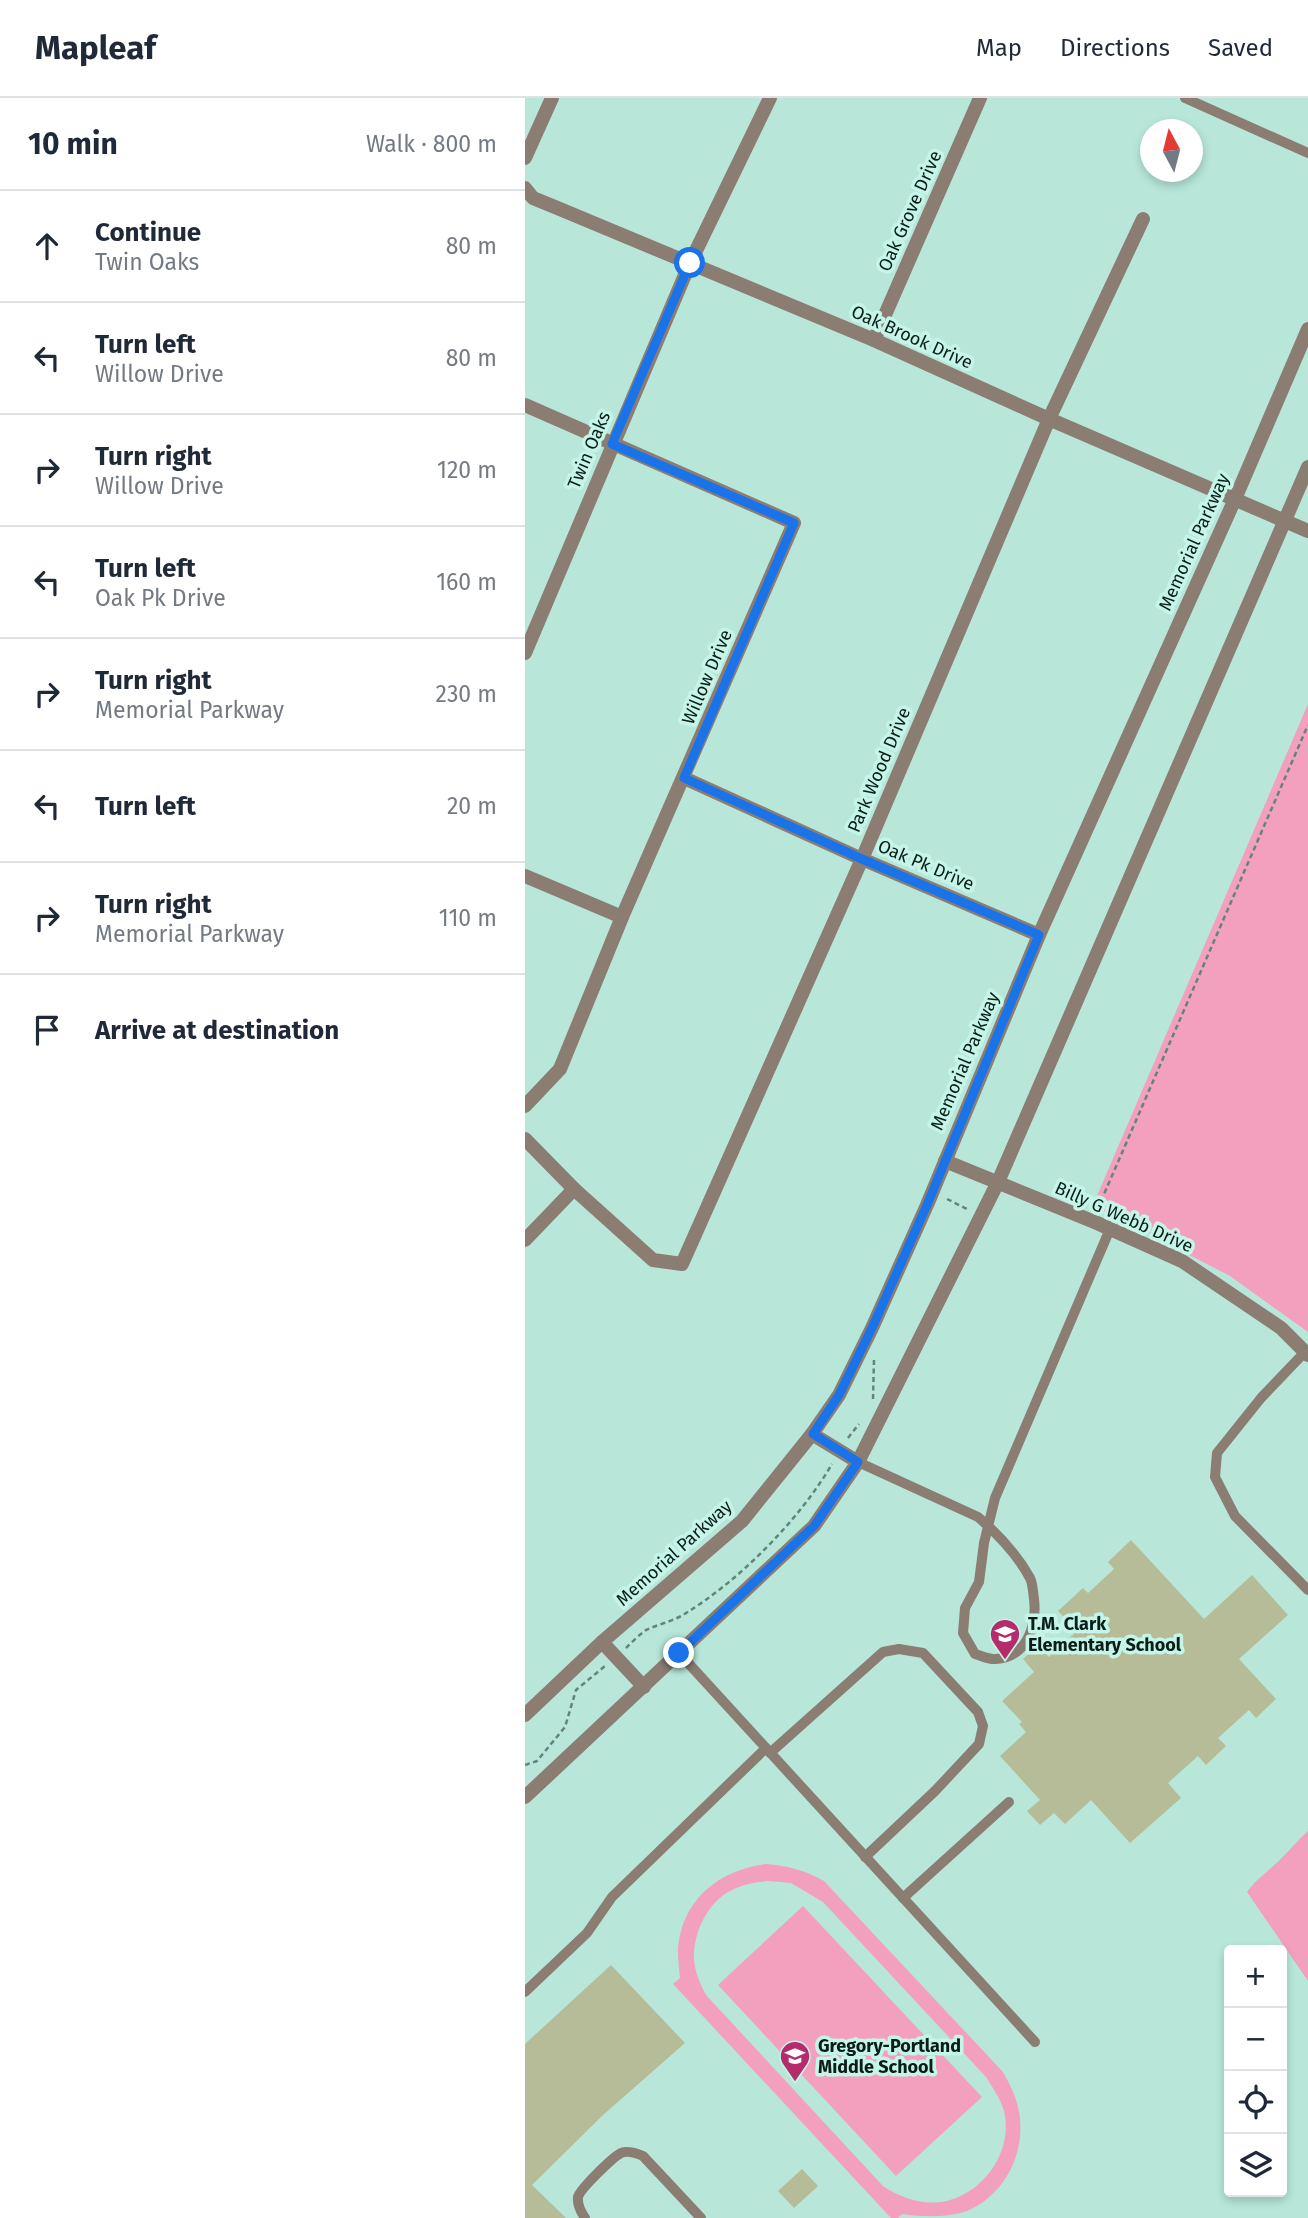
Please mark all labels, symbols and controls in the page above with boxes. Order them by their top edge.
text: Mapleaf [35,28,156,68]
text: Map [976,34,1022,62]
text: Directions [1060,34,1170,62]
text: Saved [1208,34,1273,62]
north arrow [1140,119,1203,182]
text: 10 min [28,126,118,162]
text: Walk · 800 m [366,130,497,158]
street label: Oak Grove Drive [874,147,946,275]
text: Continue [95,217,201,248]
icon: ahead [28,227,66,265]
text: 80 m [446,232,497,260]
route start [674,247,705,278]
text: Twin Oaks [95,248,199,276]
street label: Oak Brook Drive [848,300,976,374]
text: Turn left [95,329,196,360]
icon: left [28,339,66,377]
text: 80 m [446,344,497,372]
text: Willow Drive [95,360,224,388]
street label: Twin Oaks [563,408,615,492]
text: Turn right [95,441,212,472]
icon: right [28,451,66,489]
text: 120 m [437,456,497,484]
street label: Memorial Parkway [1154,470,1234,614]
text: Willow Drive [95,472,224,500]
text: Turn left [95,553,196,584]
icon: left [28,563,66,601]
text: 160 m [436,568,497,596]
text: Oak Pk Drive [95,584,226,612]
street label: Willow Drive [677,626,737,728]
text: Turn right [95,665,212,696]
icon: right [28,675,66,713]
text: 230 m [436,680,497,708]
text: Memorial Parkway [95,696,284,724]
street label: Park Wood Drive [843,704,915,836]
icon: left [28,787,66,825]
text: Turn left [95,791,196,822]
text: 20 m [447,792,497,820]
street label: Oak Pk Drive [875,835,977,895]
text: Turn right [95,889,212,920]
icon: right [28,899,66,937]
text: 110 m [439,904,497,932]
text: Memorial Parkway [95,920,284,948]
street label: Memorial Parkway [926,988,1004,1133]
icon: arrive [28,1011,66,1049]
text: Arrive at destination [95,1015,339,1046]
street label: Billy G Webb Drive [1051,1177,1197,1257]
street label: Memorial Parkway [612,1495,736,1611]
place label: T.M. Clark Elementary School [1028,1613,1182,1656]
school or university icon: T.M. Clark Elementary School [988,1617,1022,1661]
route end [663,1637,694,1668]
map controls [1224,1945,1287,2197]
button: + [1224,1945,1287,2008]
button: − [1224,2008,1287,2071]
place label: Gregory-Portland Middle School [818,2035,961,2078]
school or university icon: Gregory-Portland Middle School [778,2039,812,2083]
button: locate [1224,2071,1287,2134]
button: layers [1224,2134,1287,2197]

